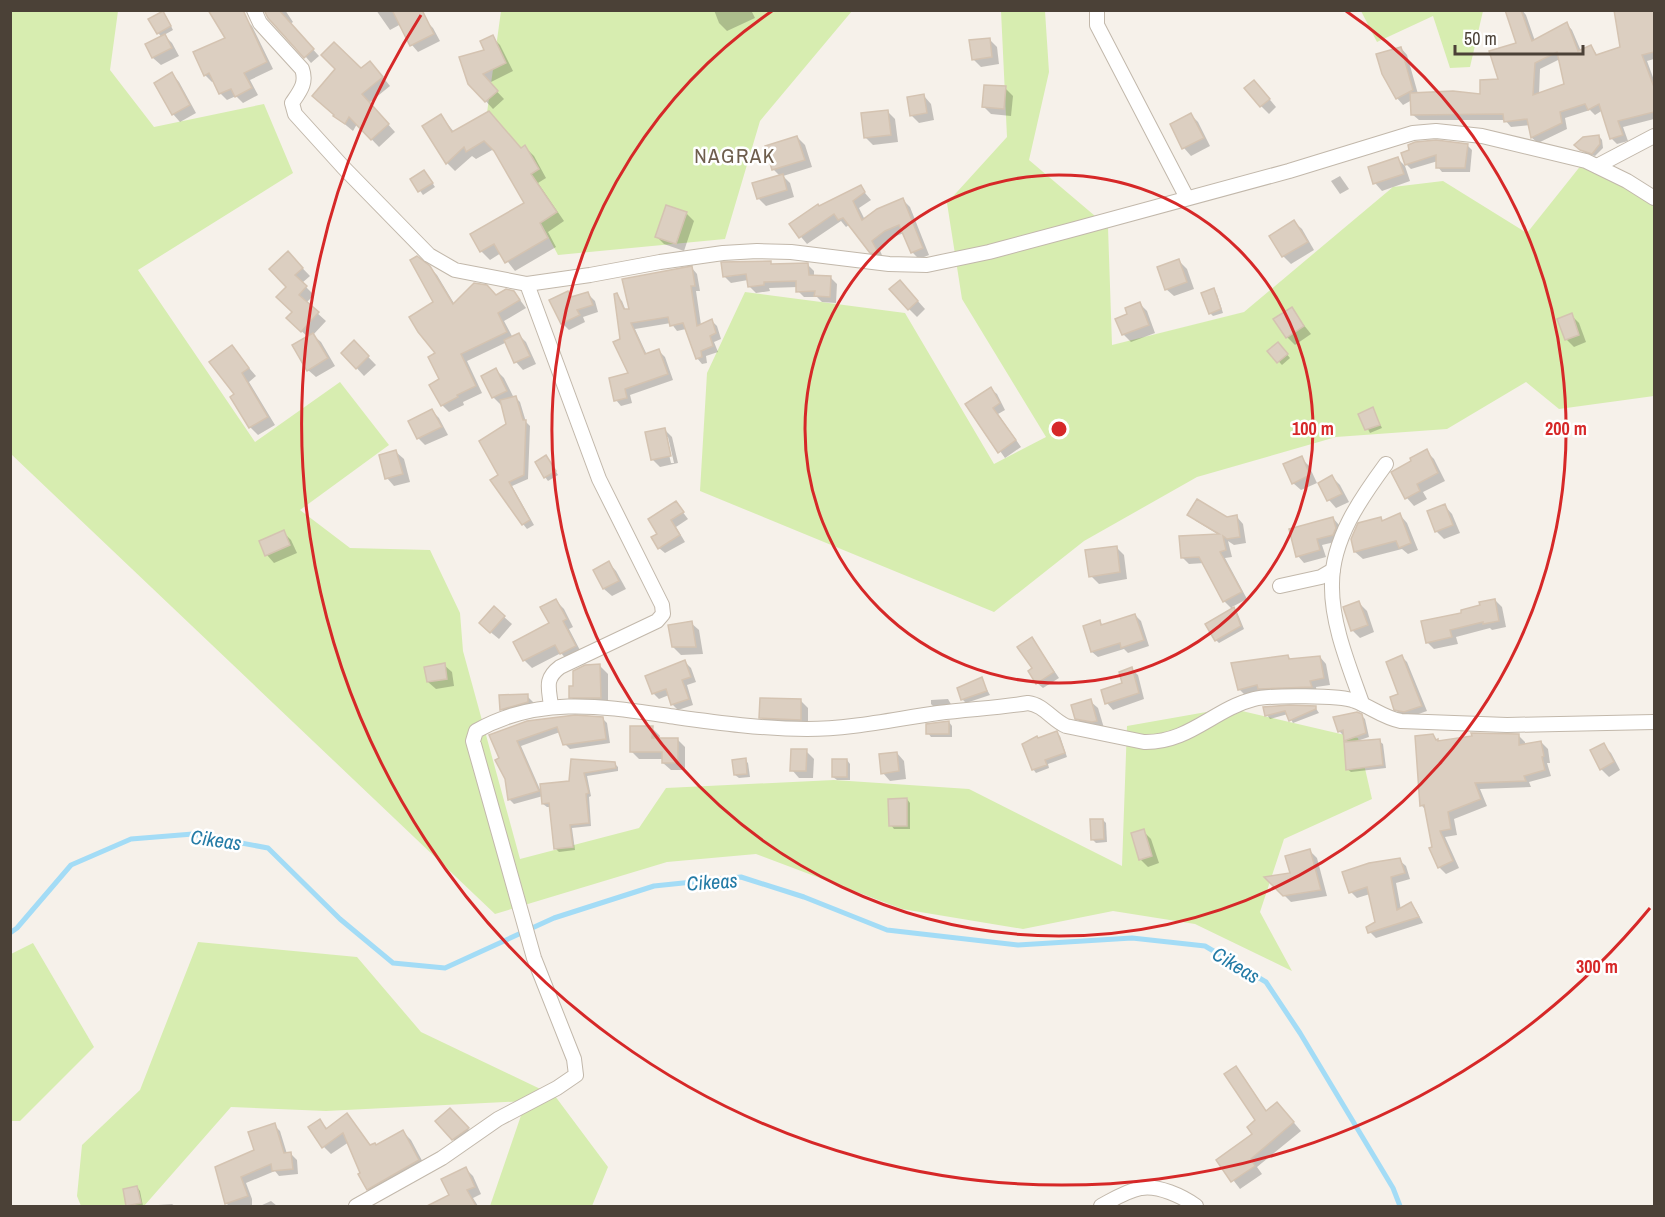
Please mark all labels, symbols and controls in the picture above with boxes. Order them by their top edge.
scale bar [1455,18,1582,56]
text: 50 m [1464,26,1497,51]
district label: NAGRAK [694,141,776,170]
text: 100 m [1292,416,1334,441]
text: 200 m [1545,416,1587,441]
centre of rings [1049,419,1069,439]
water label: Cikeas [189,823,243,856]
water label: Cikeas [686,866,738,897]
water label: Cikeas [1207,940,1265,989]
text: 300 m [1576,954,1618,979]

